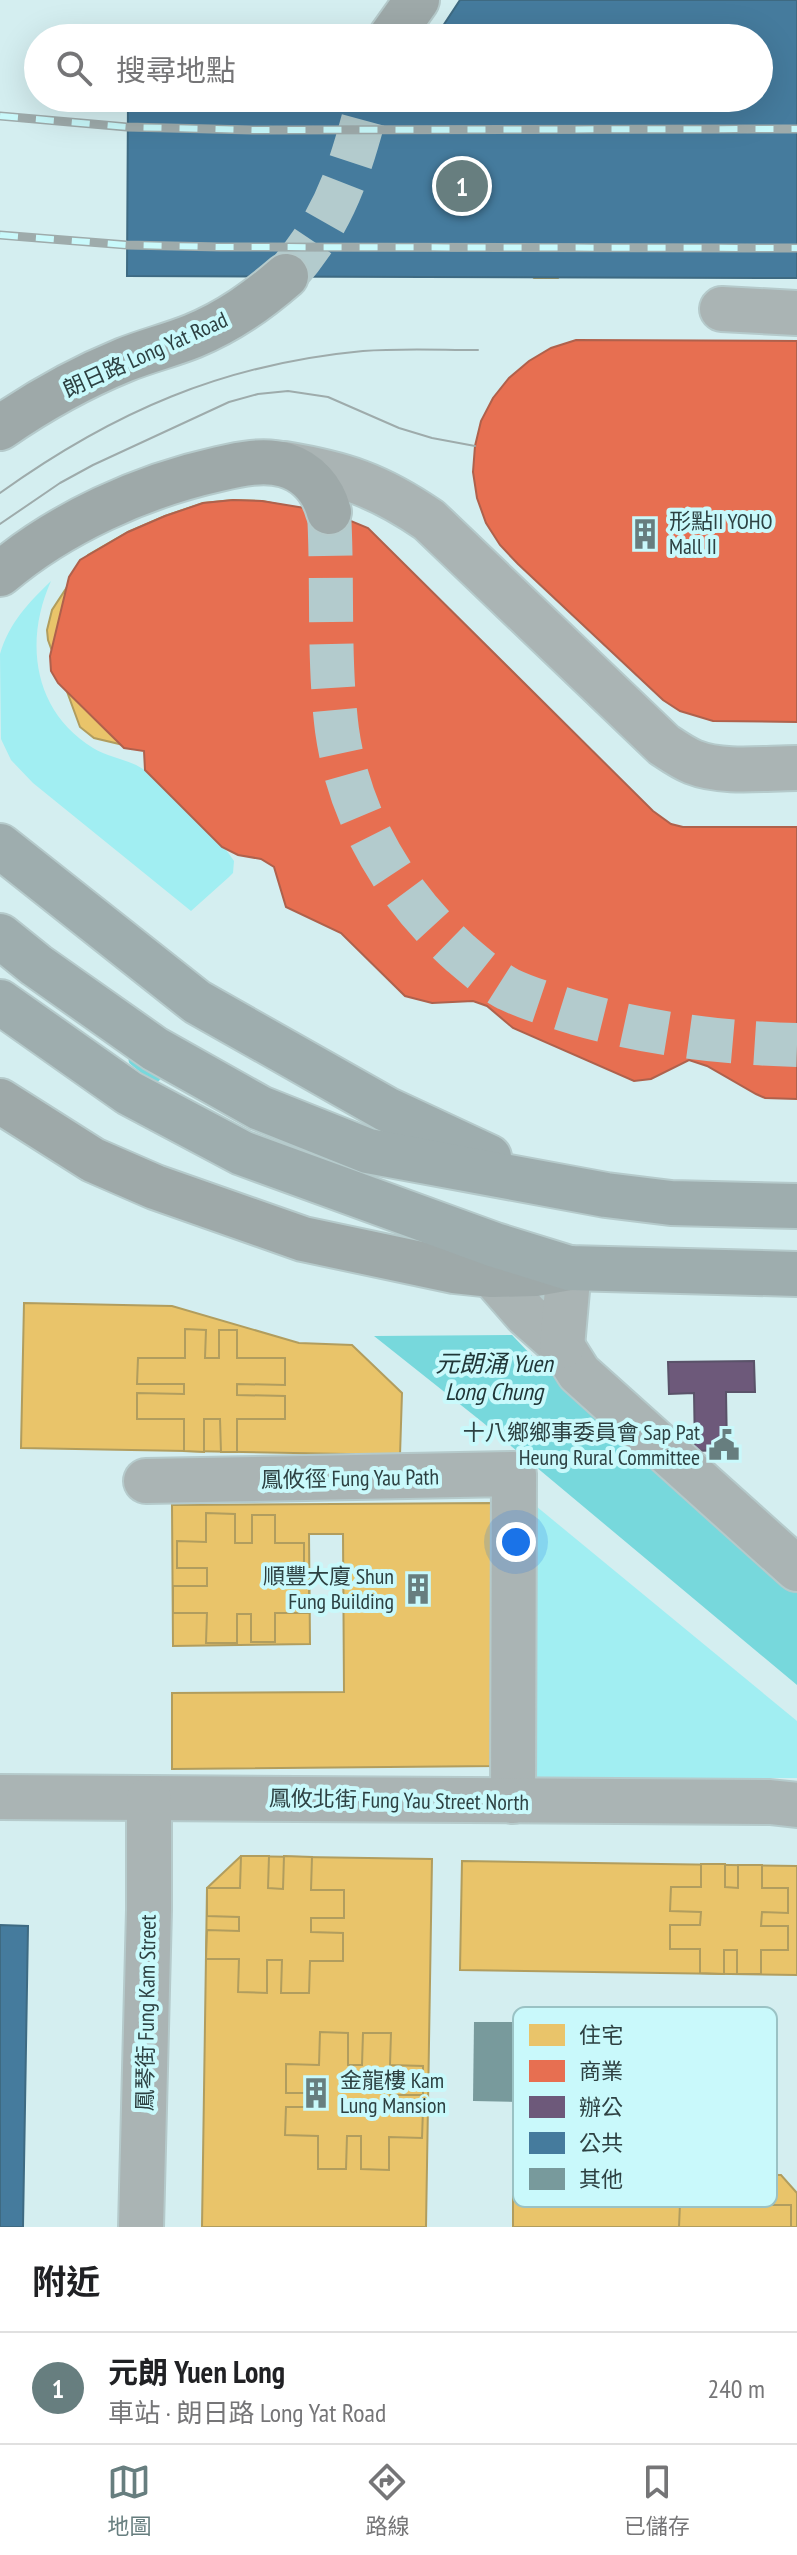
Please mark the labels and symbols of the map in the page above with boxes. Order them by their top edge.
pin: 1 [436,156,488,216]
street label: 朗日路 Long Yat Road [58,305,232,403]
place label: 形點II YOHO Mall II [669,507,773,560]
building icon: 形點II YOHO Mall II [628,517,662,551]
water label: 元朗涌 Yuen Long Chung [435,1348,554,1407]
place label: 十八鄉鄉事委員會 Sap Pat Heung Rural Committee [463,1418,700,1471]
public building icon: 十八鄉鄉事委員會 Sap Pat Heung Rural Committee [707,1428,741,1462]
street label: 鳳攸徑 Fung Yau Path [261,1462,439,1494]
your location [496,1522,536,1562]
place label: 順豐大廈 Shun Fung Building [263,1562,394,1615]
building icon: 順豐大廈 Shun Fung Building [401,1572,435,1606]
street label: 鳳攸北街 Fung Yau Street North [269,1784,529,1816]
street label: 鳳琴街 Fung Kam Street [130,1914,162,2112]
legend [513,2007,777,2207]
text: 住宅 [579,2021,623,2049]
text: 商業 [579,2057,623,2085]
place label: 金龍樓 Kam Lung Mansion [340,2066,446,2119]
building icon: 金龍樓 Kam Lung Mansion [299,2076,333,2110]
text: 辦公 [579,2093,623,2121]
text: 公共 [579,2129,623,2157]
text: 其他 [579,2165,623,2193]

